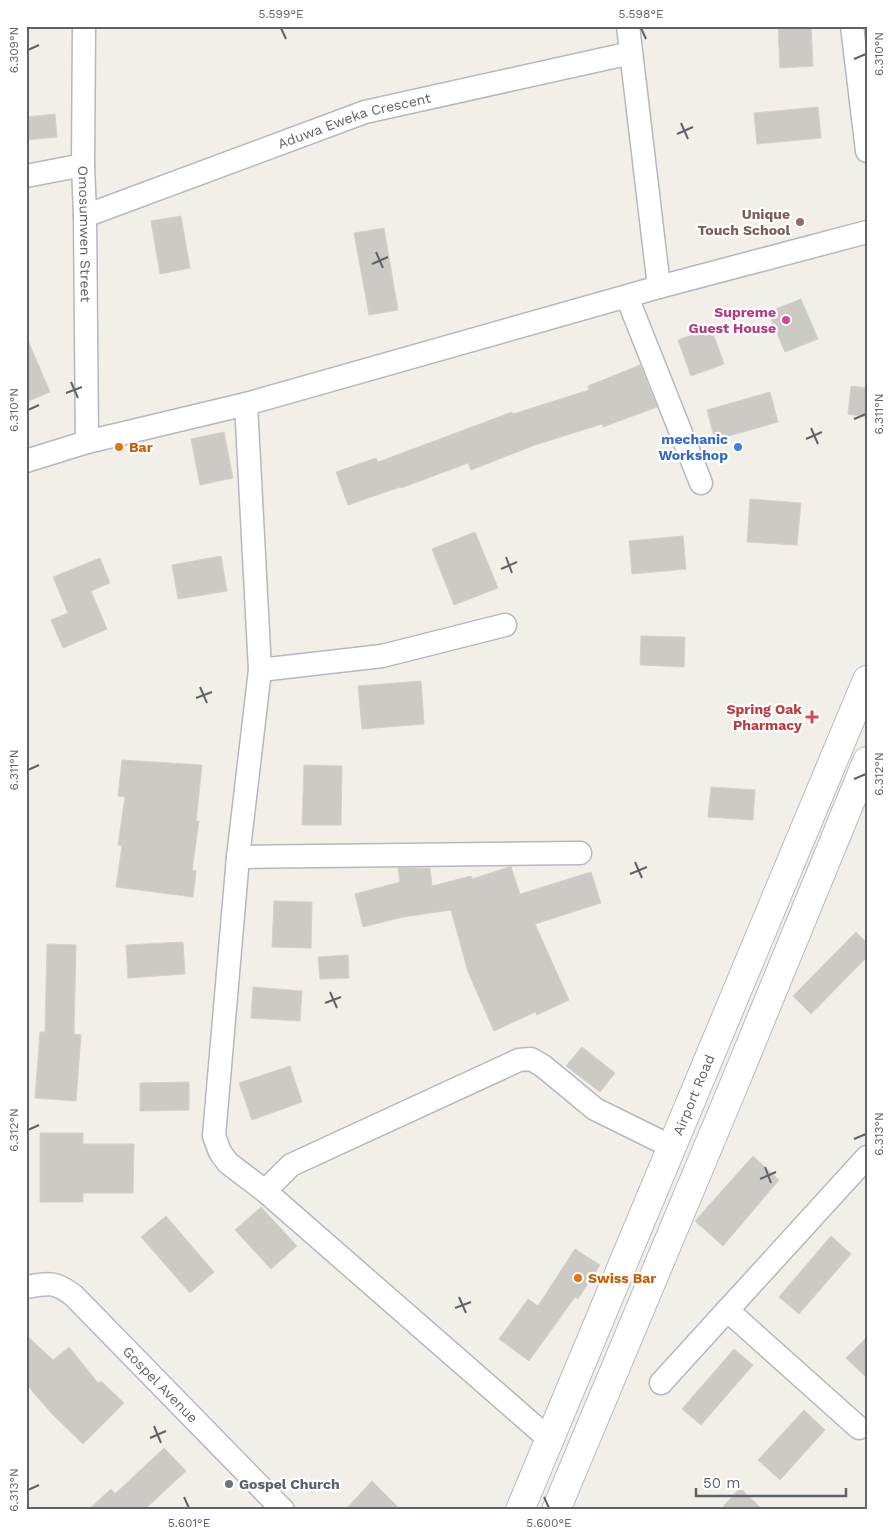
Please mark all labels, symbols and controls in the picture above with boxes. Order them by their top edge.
text: 5.599°E [258,7,304,21]
text: 5.598°E [618,7,664,21]
text: 6.309°N [7,27,21,73]
text: 6.310°N [872,32,886,76]
street label: Aduwa Eweka Crescent [275,90,432,152]
street label: Omosumwen Street [75,165,94,302]
place label: Unique Touch School [697,206,790,238]
marker: Unique Touch School [794,216,806,228]
place label: Supreme Guest House [689,304,776,336]
marker: Supreme Guest House [780,314,792,326]
text: 6.310°N [7,388,21,432]
text: 6.311°N [872,393,886,435]
place label: mechanic Workshop [658,431,728,463]
place label: Bar [129,439,153,455]
marker: Bar [113,441,125,453]
marker: mechanic Workshop [732,441,744,453]
place label: Spring Oak Pharmacy [727,701,802,733]
marker: Spring Oak Pharmacy [806,711,818,723]
text: 6.311°N [7,749,21,791]
text: 6.312°N [872,752,886,796]
street label: Airport Road [670,1052,718,1138]
text: 6.312°N [7,1108,21,1152]
text: 6.313°N [872,1112,886,1156]
place label: Swiss Bar [588,1270,656,1286]
marker: Swiss Bar [572,1272,584,1284]
street label: Gospel Avenue [120,1343,201,1426]
scale bar [696,1466,846,1498]
text: 6.313°N [7,1468,21,1512]
text: 50 m [703,1474,740,1492]
place label: Gospel Church [239,1476,340,1492]
marker: Gospel Church [223,1478,235,1490]
text: 5.601°E [168,1516,211,1530]
text: 5.600°E [526,1516,572,1530]

